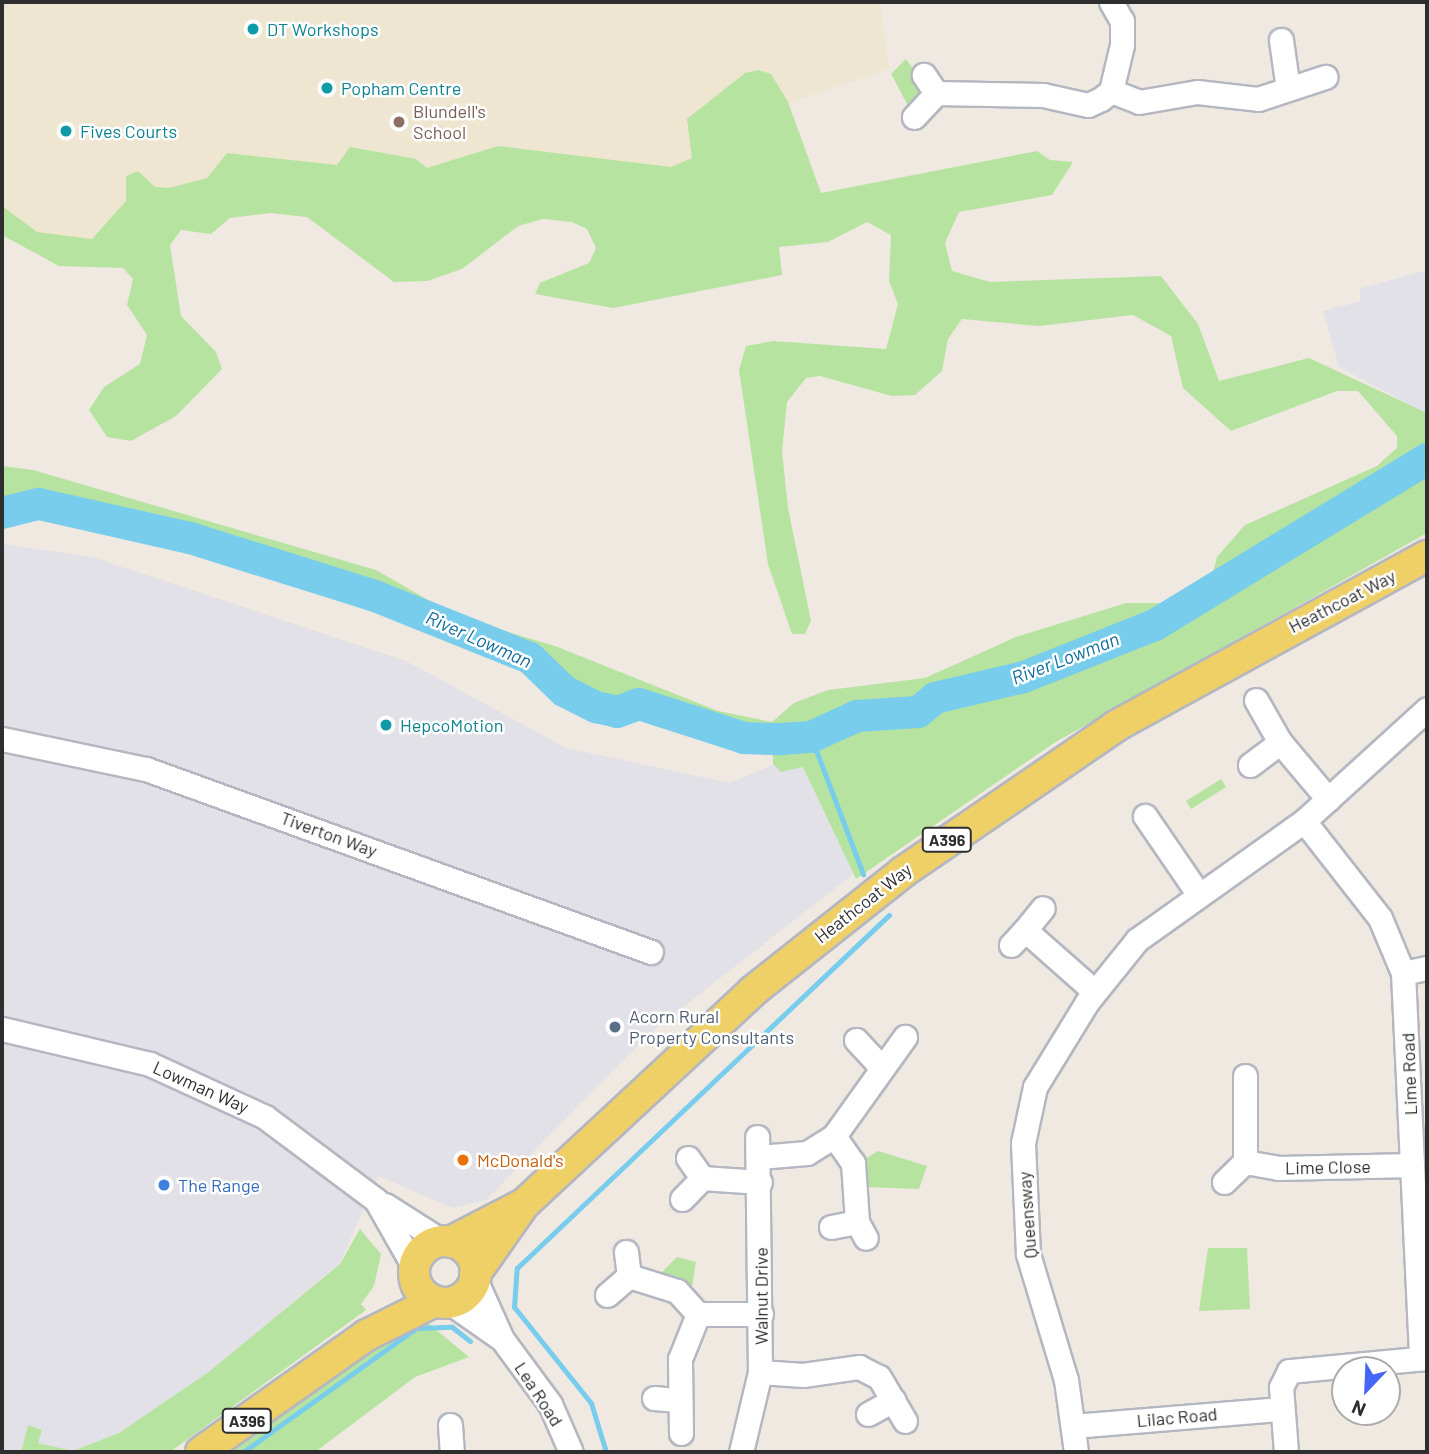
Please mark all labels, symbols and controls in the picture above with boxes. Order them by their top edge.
place label: DT Workshops [267,18,379,40]
marker: DT Workshops [245,21,261,37]
place label: Popham Centre [341,77,461,99]
marker: Popham Centre [319,80,335,96]
place label: Blundell's School [413,101,486,144]
marker: Blundell's School [391,114,407,130]
place label: Fives Courts [80,120,177,142]
marker: Fives Courts [58,123,74,139]
street label: Heathcoat Way [1285,565,1399,637]
water label: River Lowman [423,606,535,672]
water label: River Lowman [1008,627,1122,689]
place label: HepcoMotion [400,714,504,736]
marker: HepcoMotion [378,717,394,733]
street label: Tiverton Way [278,807,380,861]
road number: A396 [921,828,973,852]
street label: Heathcoat Way [810,858,916,948]
place label: Acorn Rural Property Consultants [629,1006,794,1048]
marker: Acorn Rural Property Consultants [607,1019,623,1035]
street label: Lime Road [1397,1032,1421,1116]
street label: Lowman Way [150,1056,252,1118]
place label: McDonald's [477,1149,564,1171]
marker: McDonald's [455,1152,471,1168]
street label: Lime Close [1285,1155,1371,1179]
street label: Queensway [1013,1171,1041,1259]
place label: The Range [178,1174,260,1196]
marker: The Range [156,1177,172,1193]
street label: Walnut Drive [750,1247,772,1345]
north arrow [1331,1356,1401,1426]
street label: Lea Road [510,1358,568,1430]
text: N [1348,1396,1369,1422]
street label: Lilac Road [1136,1403,1218,1431]
road number: A396 [221,1408,273,1434]

